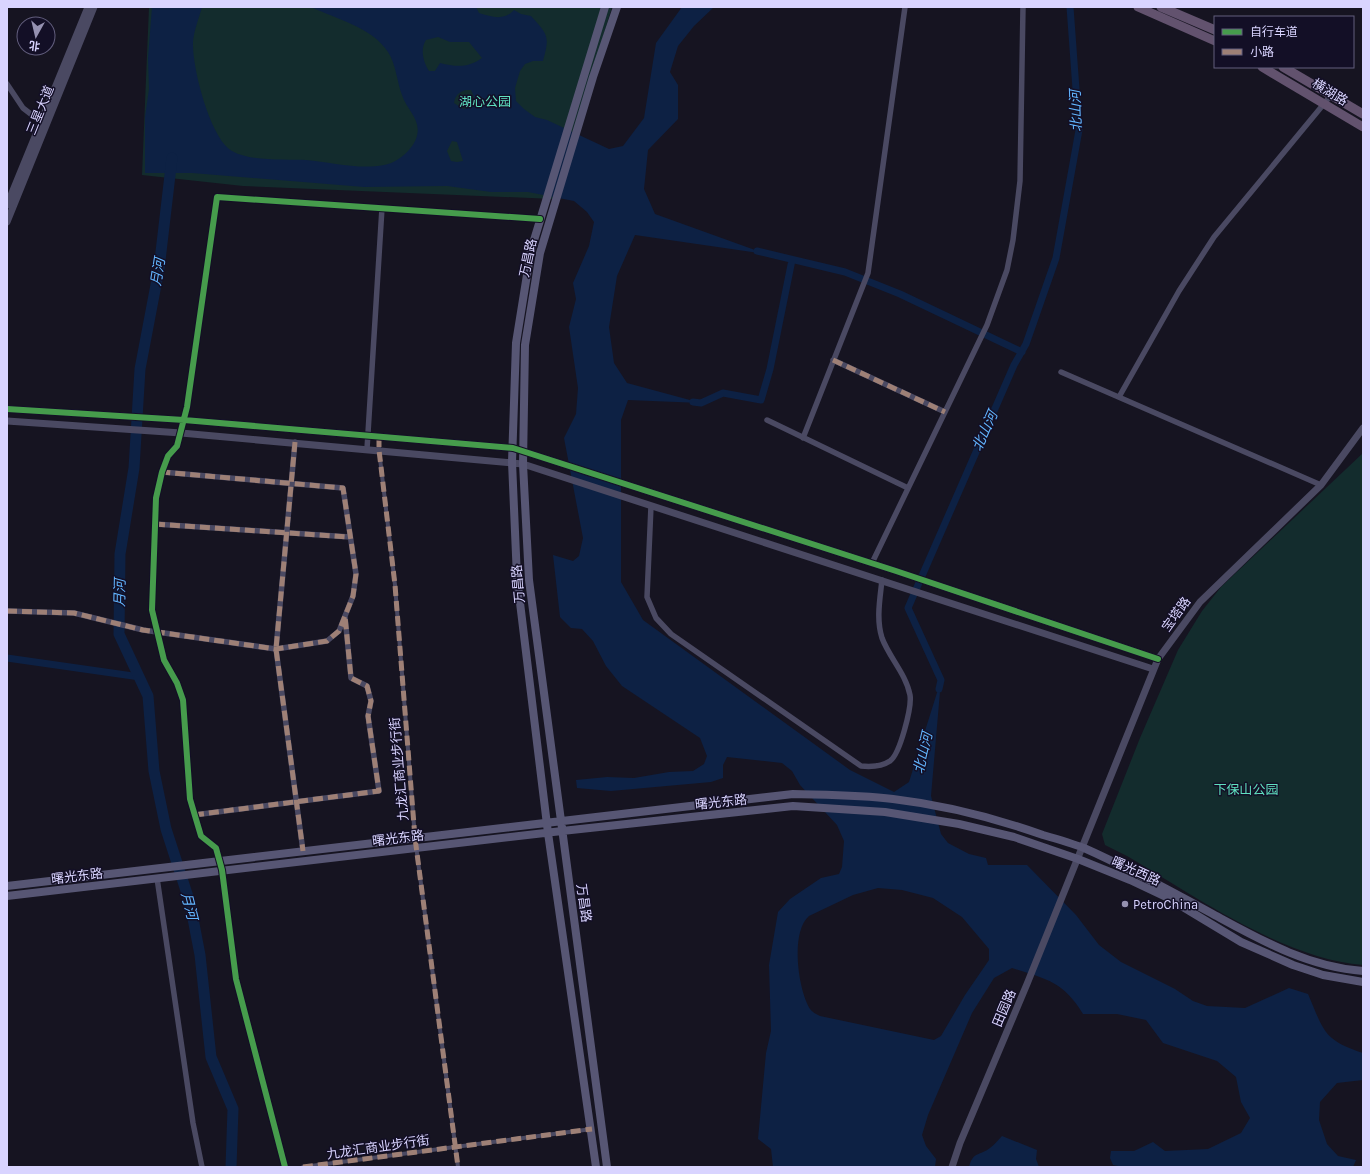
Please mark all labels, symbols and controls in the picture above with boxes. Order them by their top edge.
north arrow [16,16,56,56]
legend [1214,16,1354,68]
text: 自行车道 [1250,25,1298,39]
text: 北 [28,38,41,53]
text: 小路 [1250,45,1274,59]
street label: 横湖路 [1309,76,1351,108]
street label: 三星大道 [23,83,57,137]
water label: 北山河 [1067,87,1085,132]
park label: 湖心公园 [459,94,511,109]
street label: 万昌路 [517,237,539,279]
water label: 月河 [147,254,169,287]
water label: 北山河 [969,406,1003,454]
street label: 万昌路 [509,564,527,604]
water label: 月河 [111,576,129,607]
street label: 宝塔路 [1158,594,1194,634]
street label: 九龙汇商业步行街 [387,717,411,821]
water label: 北山河 [910,728,937,775]
park label: 下保山公园 [1213,782,1279,797]
street label: 曙光东路 [694,792,748,812]
street label: 曙光东路 [371,827,425,849]
street label: 曙光西路 [1109,854,1163,888]
street label: 曙光东路 [50,865,104,887]
street label: 万昌路 [574,883,594,923]
water label: 月河 [177,890,201,925]
place label: PetroChina [1133,897,1198,912]
marker: PetroChina [1120,899,1130,909]
street label: 田园路 [989,987,1019,1029]
street label: 九龙汇商业步行街 [325,1132,431,1162]

